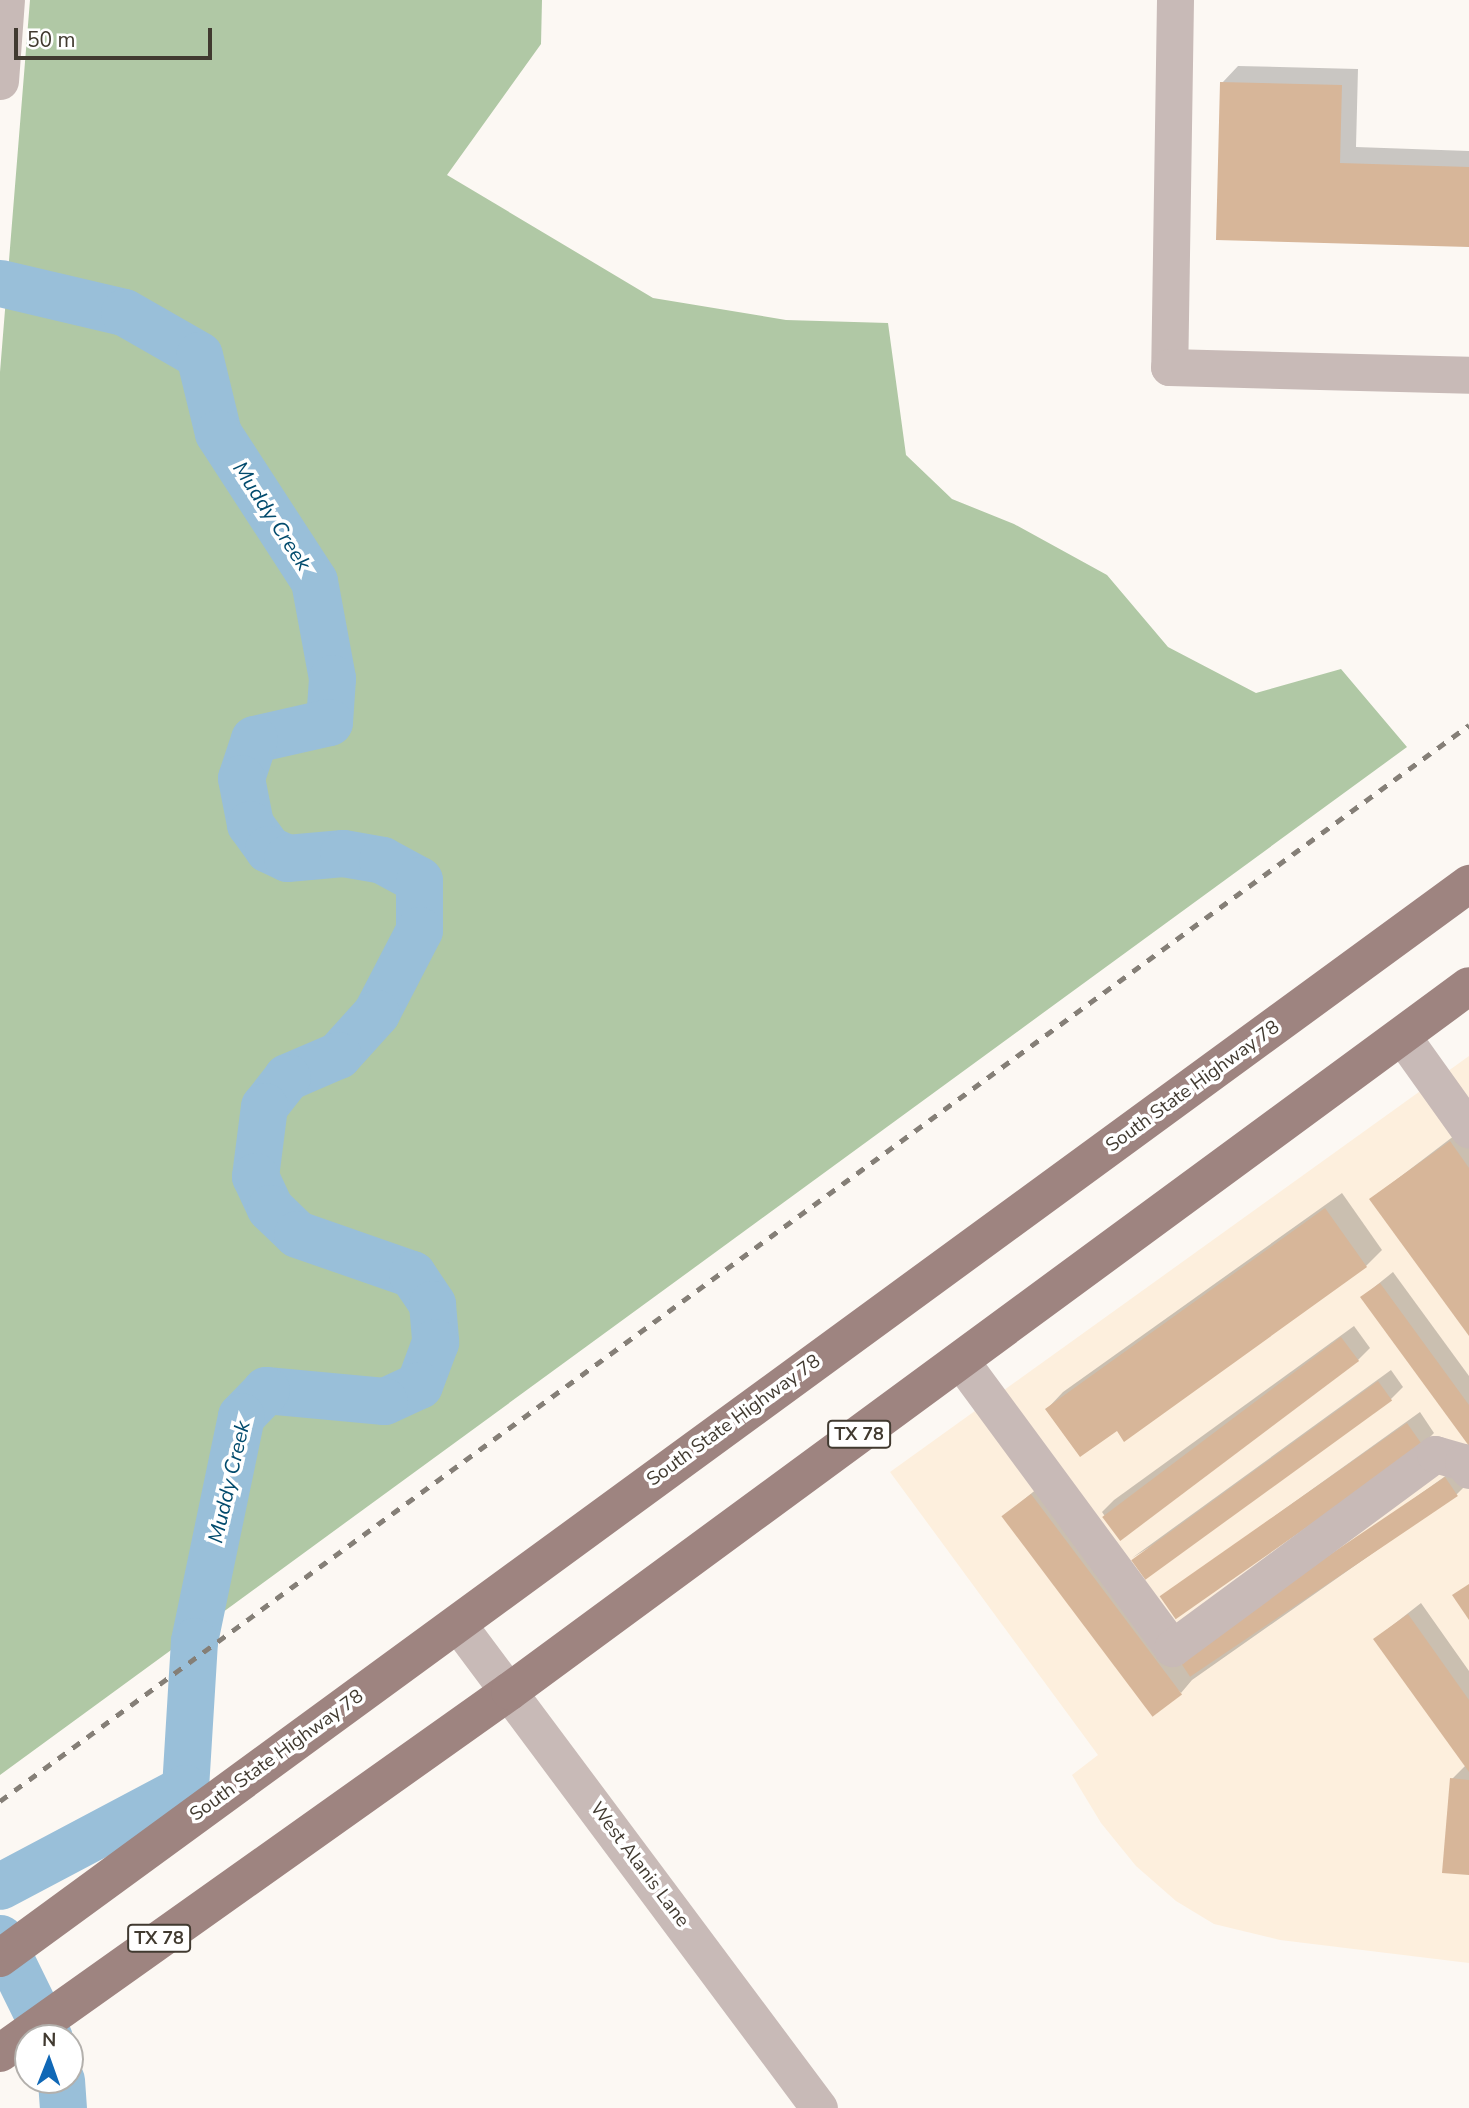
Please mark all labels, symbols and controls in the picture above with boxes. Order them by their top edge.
scale bar [18,14,215,58]
text: 50 m [27,26,76,54]
water label: Muddy Creek [227,457,317,575]
street label: South State Highway 78 [1102,1016,1284,1158]
street label: South State Highway 78 [643,1350,825,1492]
water label: Muddy Creek [203,1418,255,1546]
road number: TX 78 [826,1420,892,1448]
street label: South State Highway 78 [186,1685,368,1827]
street label: West Alanis Lane [585,1798,693,1932]
road number: TX 78 [126,1924,192,1952]
north arrow [14,2024,84,2094]
text: N [42,2027,57,2053]

